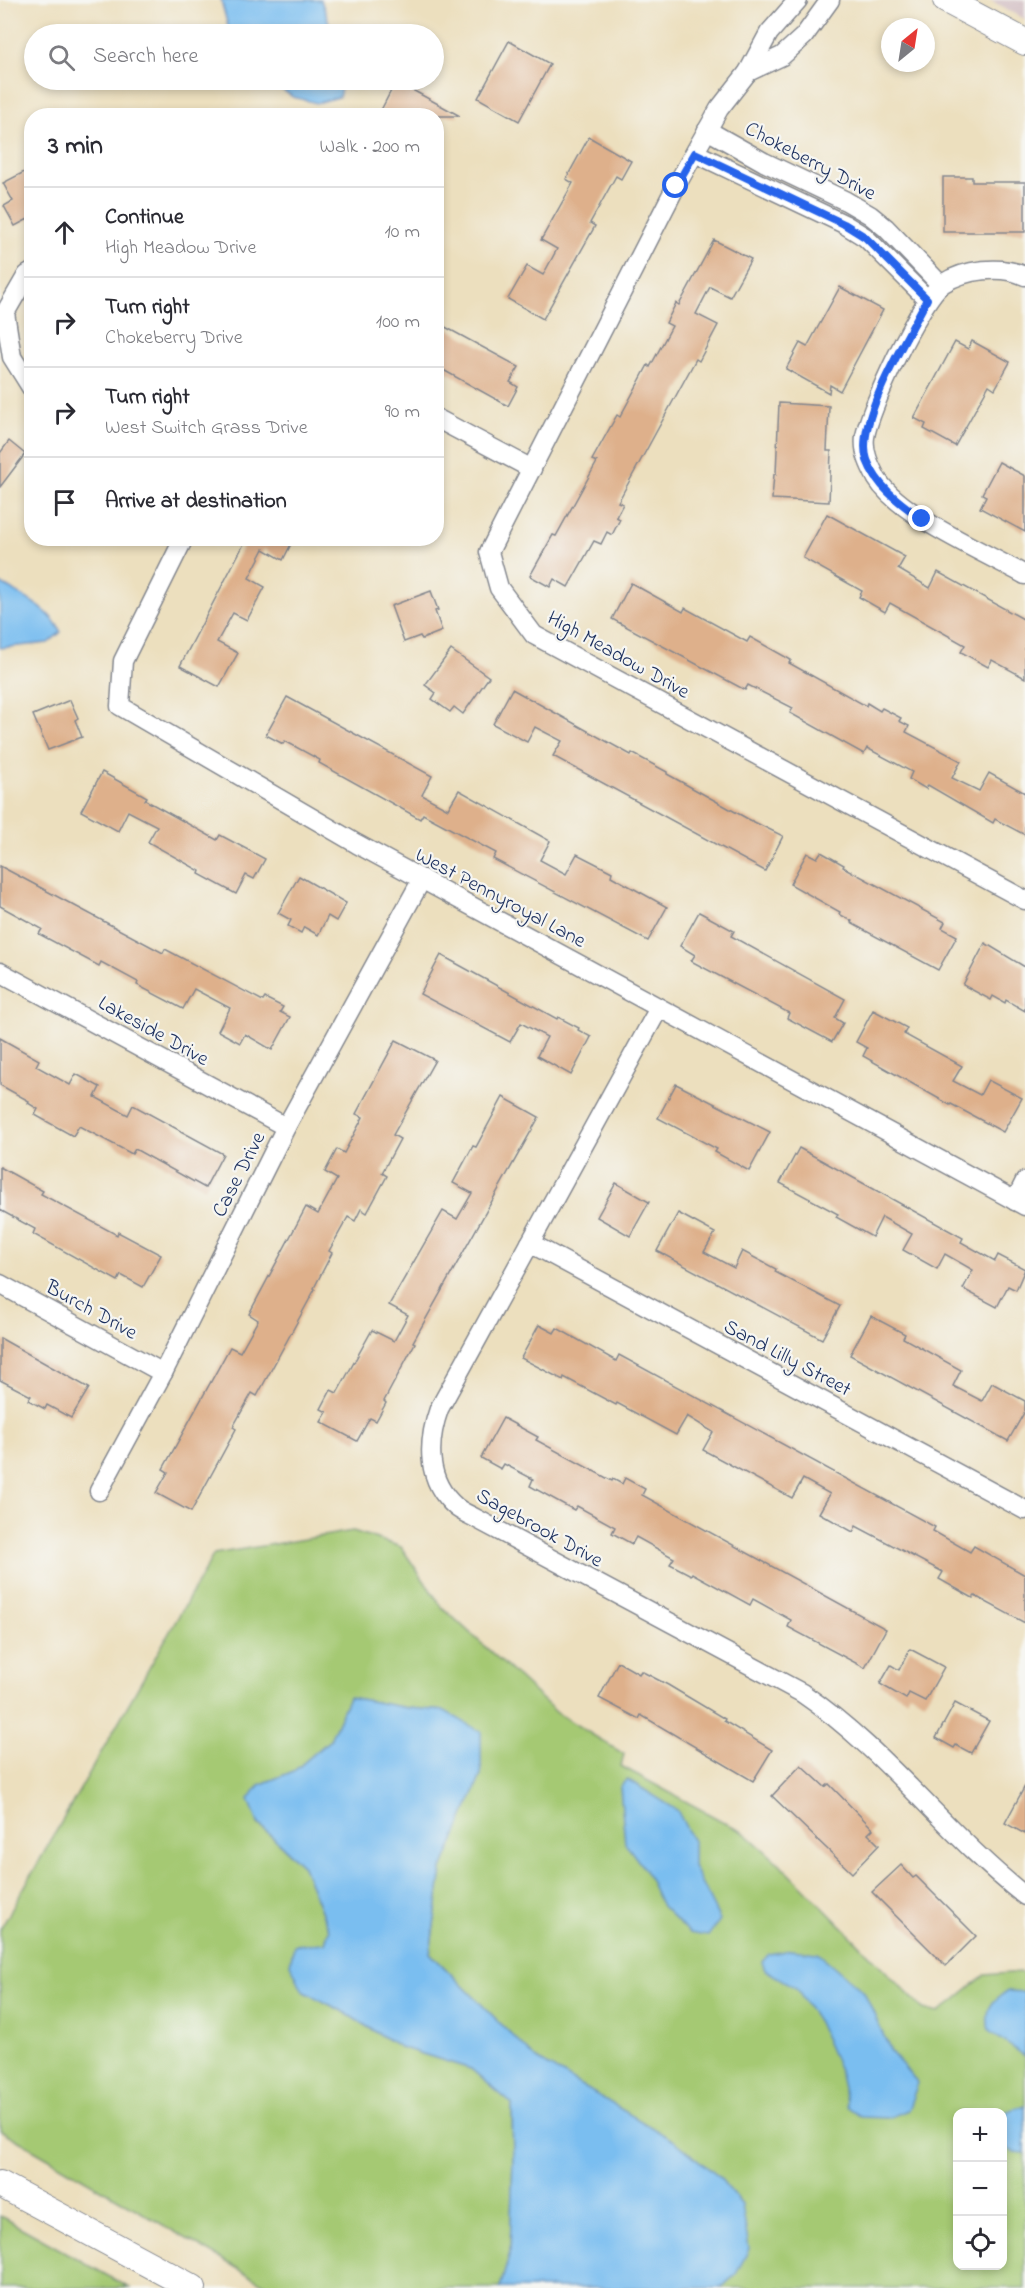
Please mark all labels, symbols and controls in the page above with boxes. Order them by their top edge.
north arrow [881,18,935,72]
search box [24,24,444,90]
icon: search [45,41,78,74]
text: Search here [93,41,198,73]
street label: Chokeberry Drive [738,115,881,211]
text: 3 min [48,128,103,166]
text: Walk · 200 m [320,133,420,162]
route start [662,172,688,198]
text: Continue [105,202,184,234]
icon: ahead [48,216,81,249]
text: 10 m [384,218,420,247]
text: High Meadow Drive [105,234,256,263]
text: Turn right [105,292,190,324]
icon: right [48,306,81,339]
text: 100 m [376,308,420,337]
text: Chokeberry Drive [105,324,243,353]
text: Turn right [105,382,190,414]
icon: right [48,396,81,429]
text: 90 m [385,398,420,427]
text: West Switch Grass Drive [105,414,308,443]
icon: arrive [48,486,81,519]
text: Arrive at destination [105,486,287,518]
route end [908,505,934,531]
street label: High Meadow Drive [540,604,695,709]
street label: West Pennyroyal Lane [408,841,591,959]
street label: Lakeside Drive [92,989,214,1075]
street label: Case Drive [206,1127,274,1223]
street label: Burch Drive [39,1273,143,1349]
street label: Sand Lilly Street [717,1312,856,1407]
street label: Sagebrook Drive [469,1482,608,1578]
map controls [953,2108,1007,2270]
button: + [953,2108,1007,2162]
button: − [953,2162,1007,2216]
button: locate [953,2216,1007,2270]

